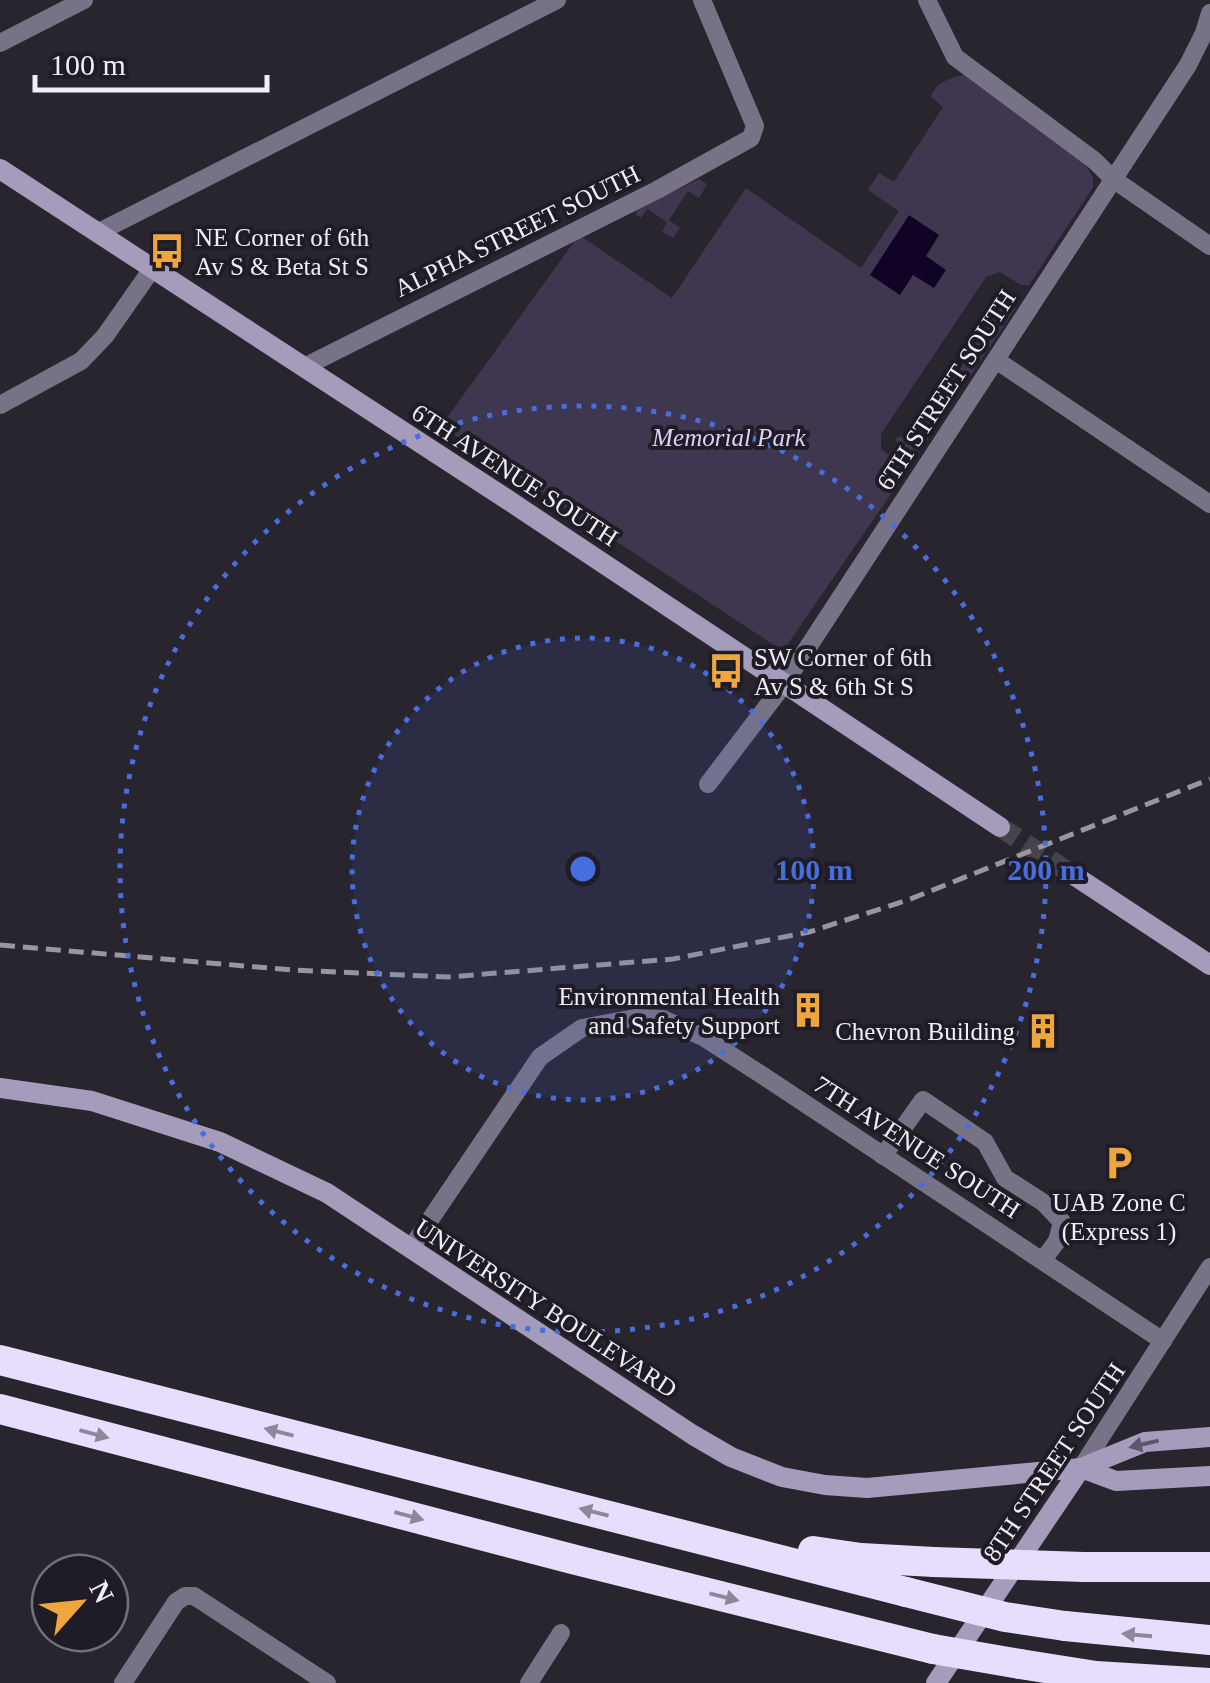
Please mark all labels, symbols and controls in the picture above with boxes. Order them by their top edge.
scale bar [35,30,268,92]
text: 100 m [50,48,126,81]
street label: ALPHA STREET SOUTH [390,160,644,302]
place label: NE Corner of 6th Av S & Beta St S [195,224,370,280]
bus stop icon: NE Corner of 6th Av S & Beta St S [148,232,186,270]
street label: 6TH STREET SOUTH [871,285,1021,495]
street label: 6TH AVENUE SOUTH [407,398,623,552]
park label: Memorial Park [651,424,807,451]
place label: SW Corner of 6th Av S & 6th St S [754,644,932,700]
bus stop icon: SW Corner of 6th Av S & 6th St S [707,652,745,690]
centre of rings [565,851,601,887]
text: 100 m [775,853,853,886]
text: 200 m [1007,853,1085,886]
place label: Environmental Health and Safety Support [559,983,780,1039]
building icon: Environmental Health and Safety Support [789,991,827,1029]
building icon: Chevron Building [1024,1012,1062,1050]
place label: Chevron Building [835,1018,1015,1045]
street label: 7TH AVENUE SOUTH [809,1070,1025,1224]
parking icon: UAB Zone C (Express 1) [1100,1144,1138,1182]
place label: UAB Zone C (Express 1) [1052,1189,1186,1246]
street label: UNIVERSITY BOULEVARD [410,1213,682,1403]
street label: 8TH STREET SOUTH [978,1358,1130,1566]
one-way arrow [263,1423,294,1439]
one-way arrow [79,1426,110,1442]
one-way arrow [1128,1437,1159,1452]
one-way arrow [578,1504,609,1520]
one-way arrow [394,1509,425,1525]
north arrow [30,1553,130,1653]
text: N [83,1576,120,1608]
one-way arrow [709,1590,740,1605]
one-way arrow [1121,1626,1153,1642]

